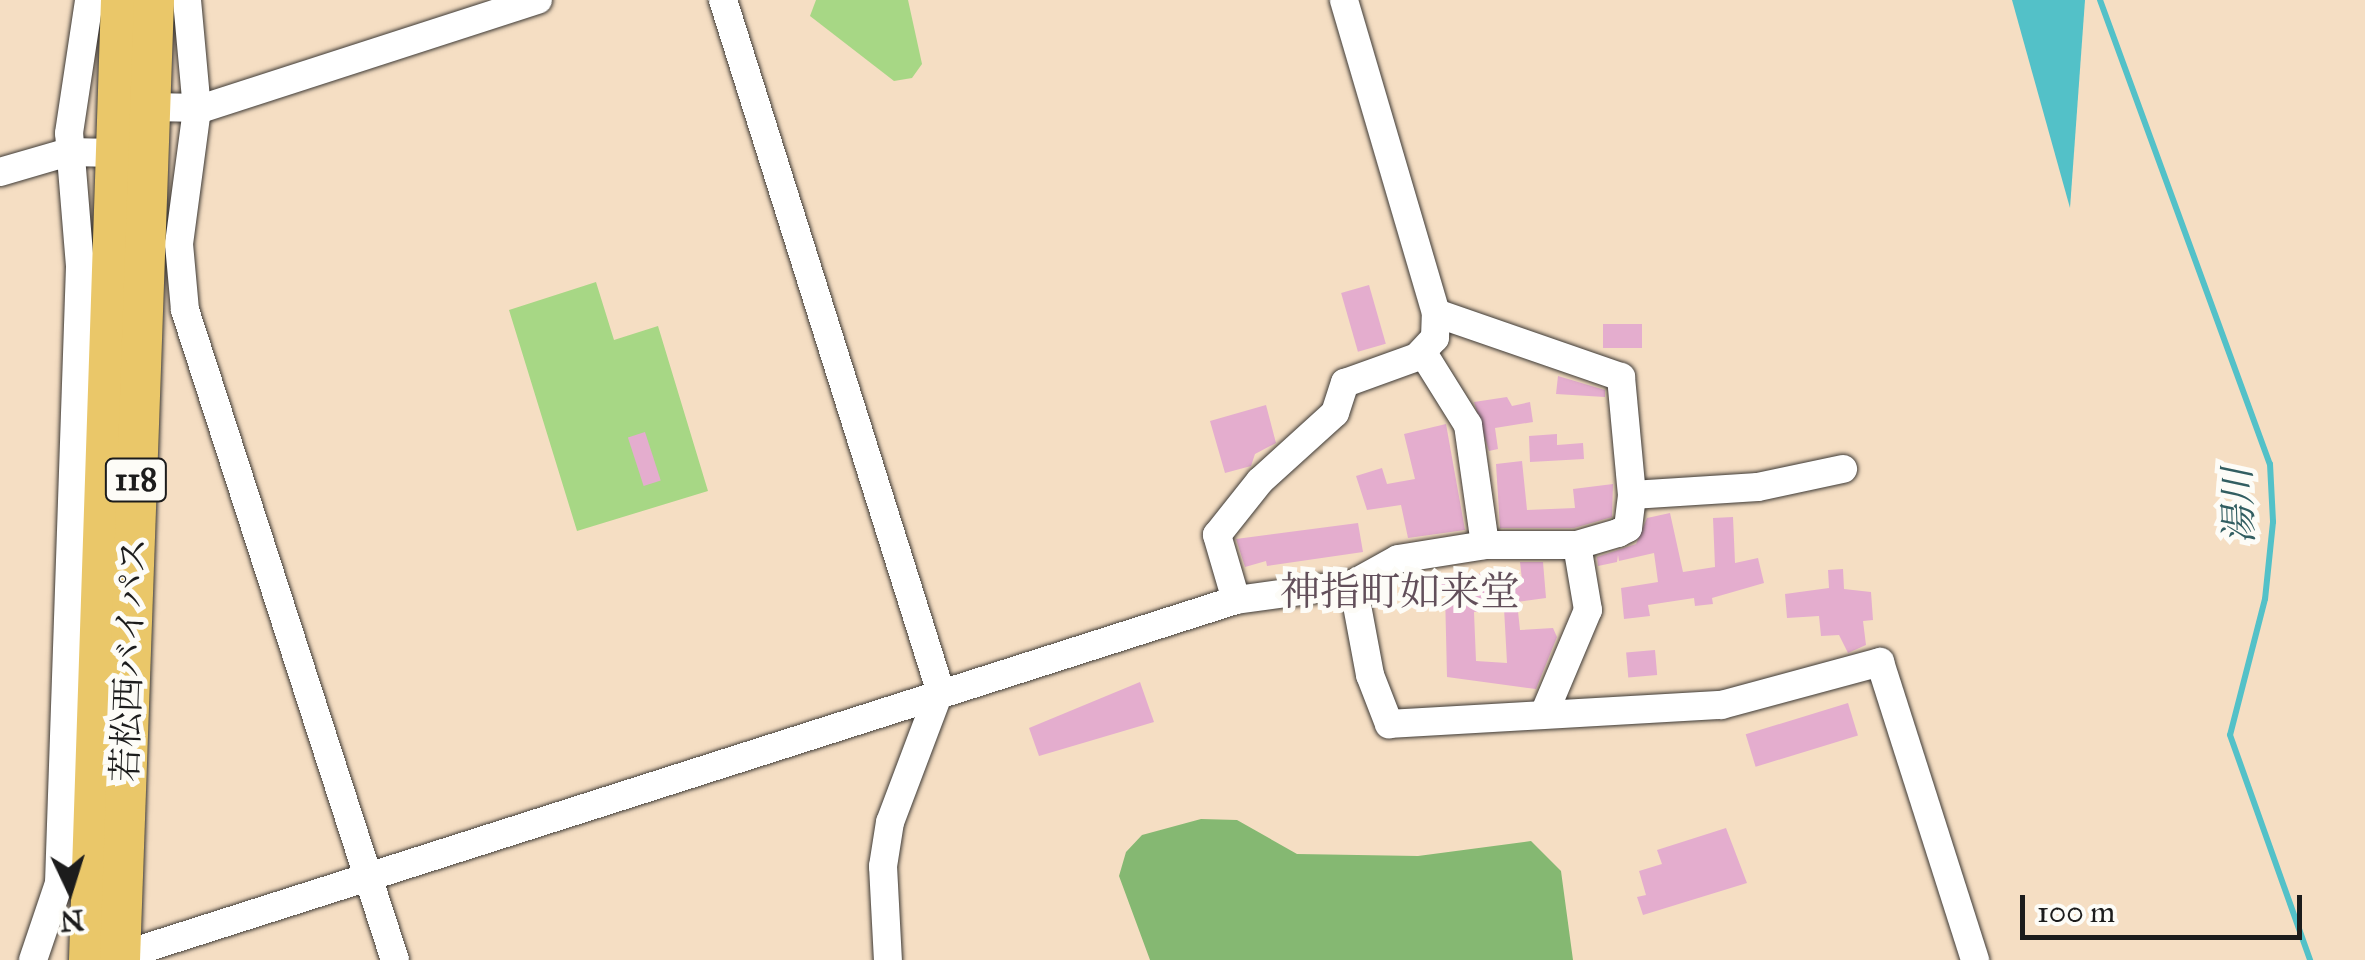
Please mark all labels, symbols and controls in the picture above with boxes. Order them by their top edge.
road number: 118 [104,453,168,507]
water label: 湯川 [2215,467,2263,545]
street label: 若松西バイパス [105,537,155,783]
district label: 神指町如来堂 [1280,568,1520,616]
north arrow [20,840,120,940]
scale bar [2025,875,2308,937]
text: 100 m [2037,894,2115,930]
text: N [59,902,85,939]

